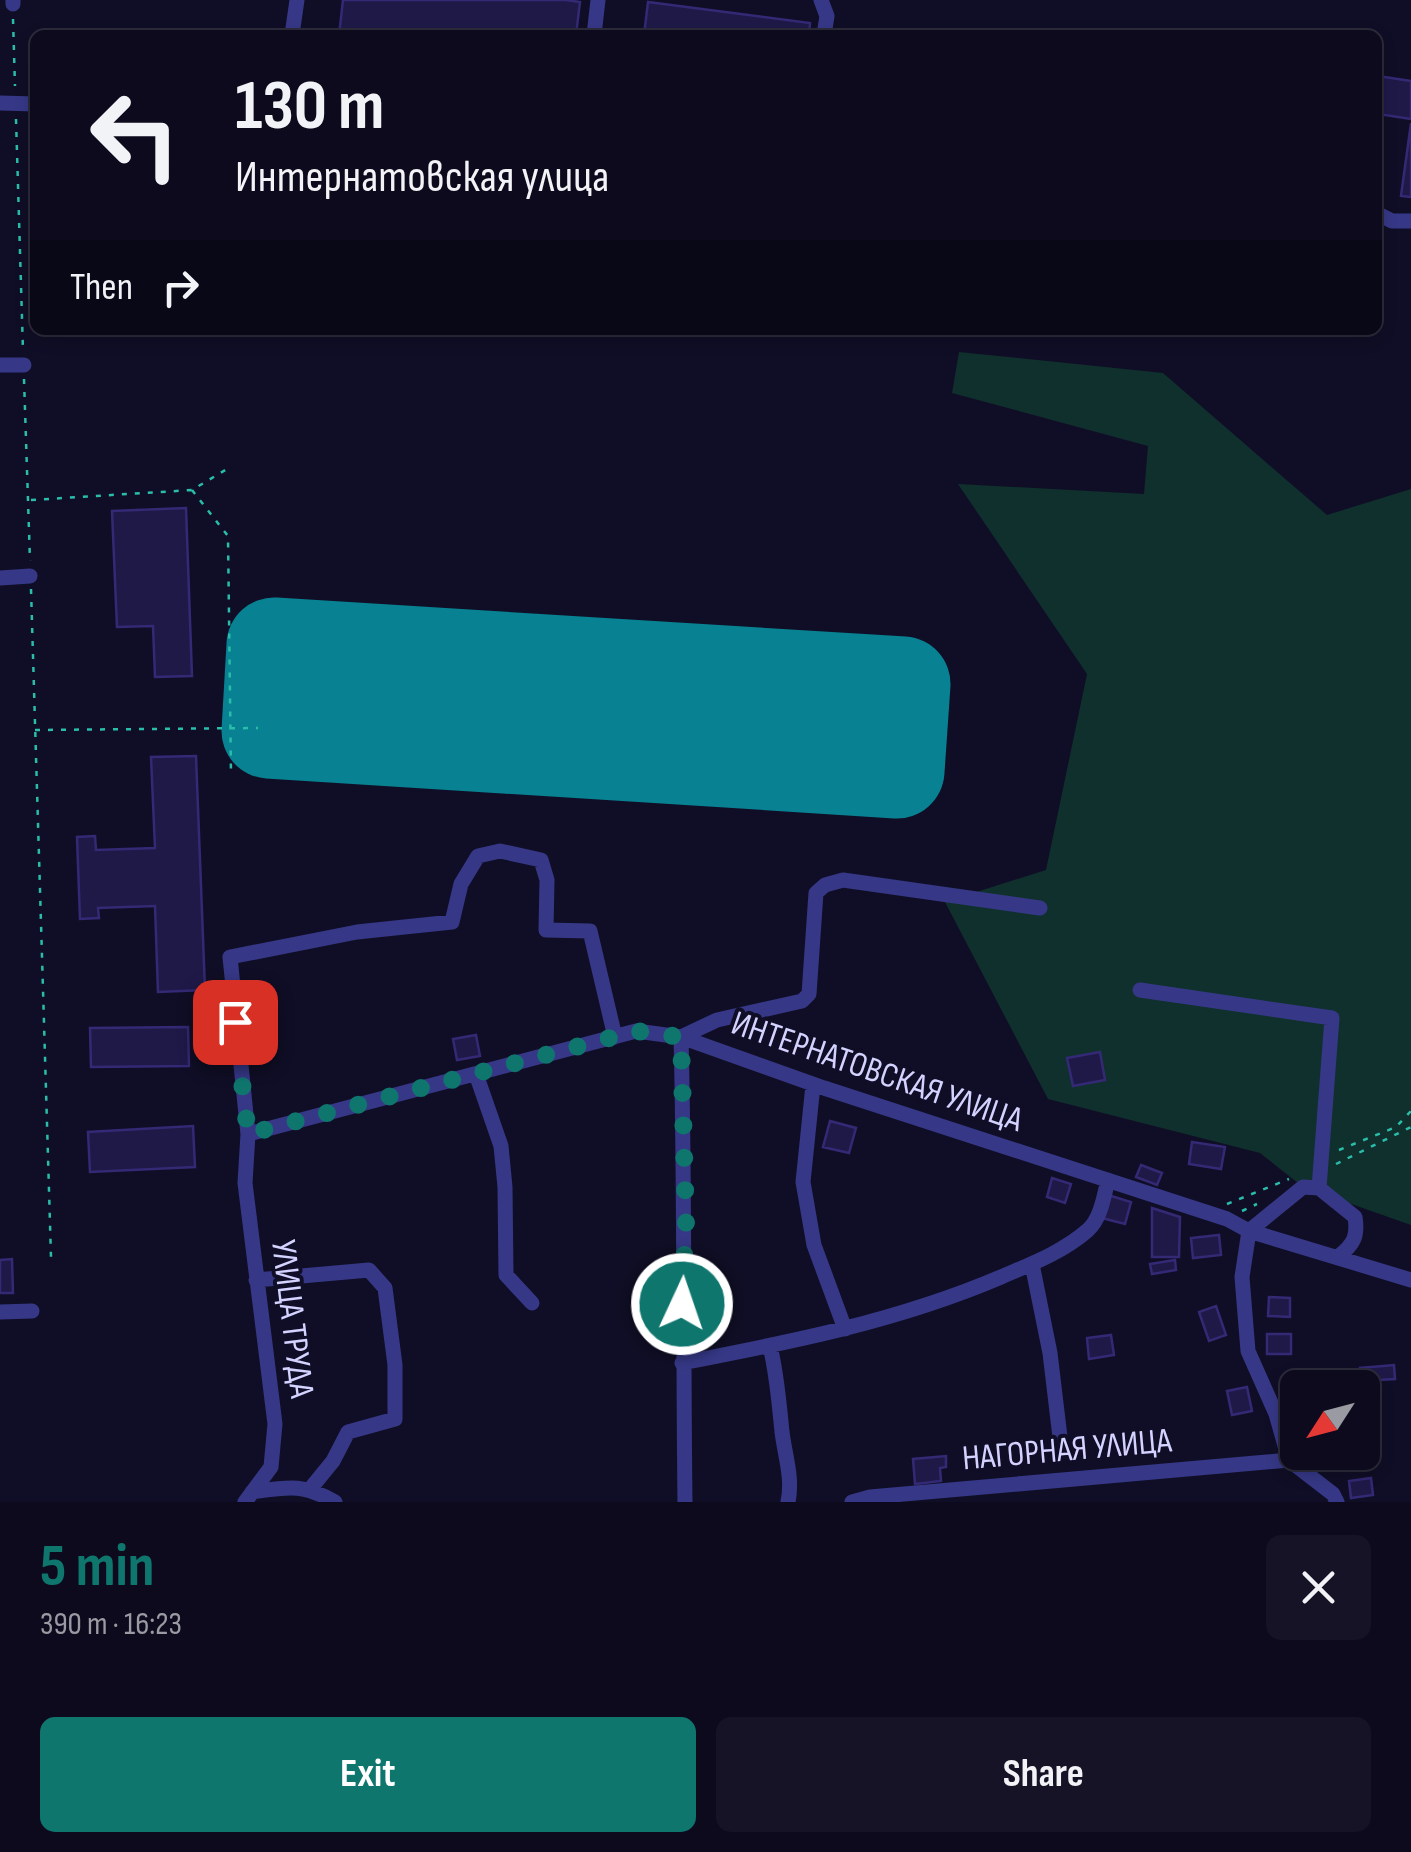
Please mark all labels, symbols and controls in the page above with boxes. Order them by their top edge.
text: 130 m [235,65,384,149]
icon: left [70,70,200,200]
text: Интернатовская улица [235,150,609,205]
icon: right [153,260,208,315]
text: Then [70,265,133,310]
pin [193,980,278,1065]
icon: arrive [208,995,263,1050]
street label: ИНТЕРНАТОВСКАЯ УЛИЦА [726,1002,1029,1142]
street label: УЛИЦА ТРУДА [261,1237,323,1402]
position arrow [630,1252,734,1356]
north arrow [1280,1370,1380,1470]
map controls [1280,1370,1380,1470]
street label: НАГОРНАЯ УЛИЦА [961,1419,1174,1481]
text: 5 min [40,1531,154,1603]
button: close [1266,1535,1371,1640]
text: 390 m · 16:23 [40,1605,182,1644]
button: Exit [40,1717,696,1832]
button: Share [716,1717,1371,1832]

